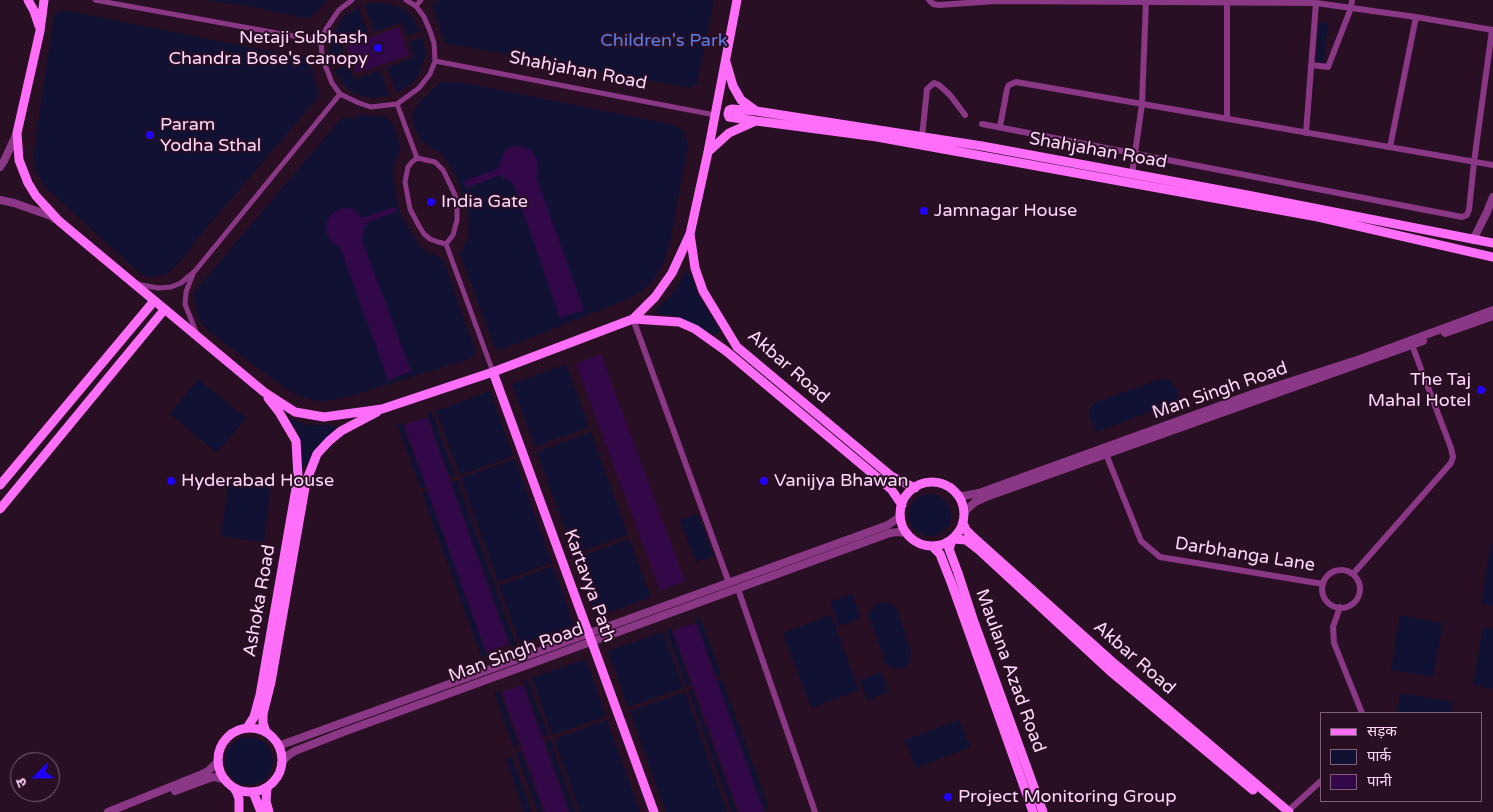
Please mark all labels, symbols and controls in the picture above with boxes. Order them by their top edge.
place label: Netaji Subhash Chandra Bose's canopy [168,27,368,70]
park label: Children's Park [600,30,728,52]
marker: Netaji Subhash Chandra Bose's canopy [372,42,384,54]
street label: Shahjahan Road [507,47,649,95]
place label: Param Yodha Sthal [160,114,261,156]
street label: Shahjahan Road [1027,128,1169,174]
marker: Param Yodha Sthal [144,129,156,141]
place label: India Gate [441,191,528,213]
marker: India Gate [425,196,437,208]
place label: Jamnagar House [934,200,1077,222]
marker: Jamnagar House [918,205,930,217]
street label: Akbar Road [743,326,833,408]
street label: Man Singh Road [1149,358,1291,424]
place label: The Taj Mahal Hotel [1368,369,1471,412]
marker: The Taj Mahal Hotel [1475,384,1487,396]
place label: Hyderabad House [181,470,334,492]
place label: Vanijya Bhawan [774,470,908,492]
marker: Hyderabad House [165,475,177,487]
marker: Vanijya Bhawan [758,475,770,487]
street label: Kartavya Path [558,526,620,646]
street label: Darbhanga Lane [1173,533,1317,577]
street label: Ashoka Road [239,543,281,659]
street label: Maulana Azad Road [970,586,1050,756]
street label: Akbar Road [1089,617,1179,699]
street label: Man Singh Road [446,619,586,687]
legend [1320,712,1483,802]
text: सड़क [1367,722,1397,740]
text: पार्क [1367,747,1391,765]
north arrow [10,752,60,802]
text: पानी [1367,772,1392,790]
text: उ [12,776,31,790]
place label: Project Monitoring Group [958,786,1177,808]
marker: Project Monitoring Group [942,791,954,803]

